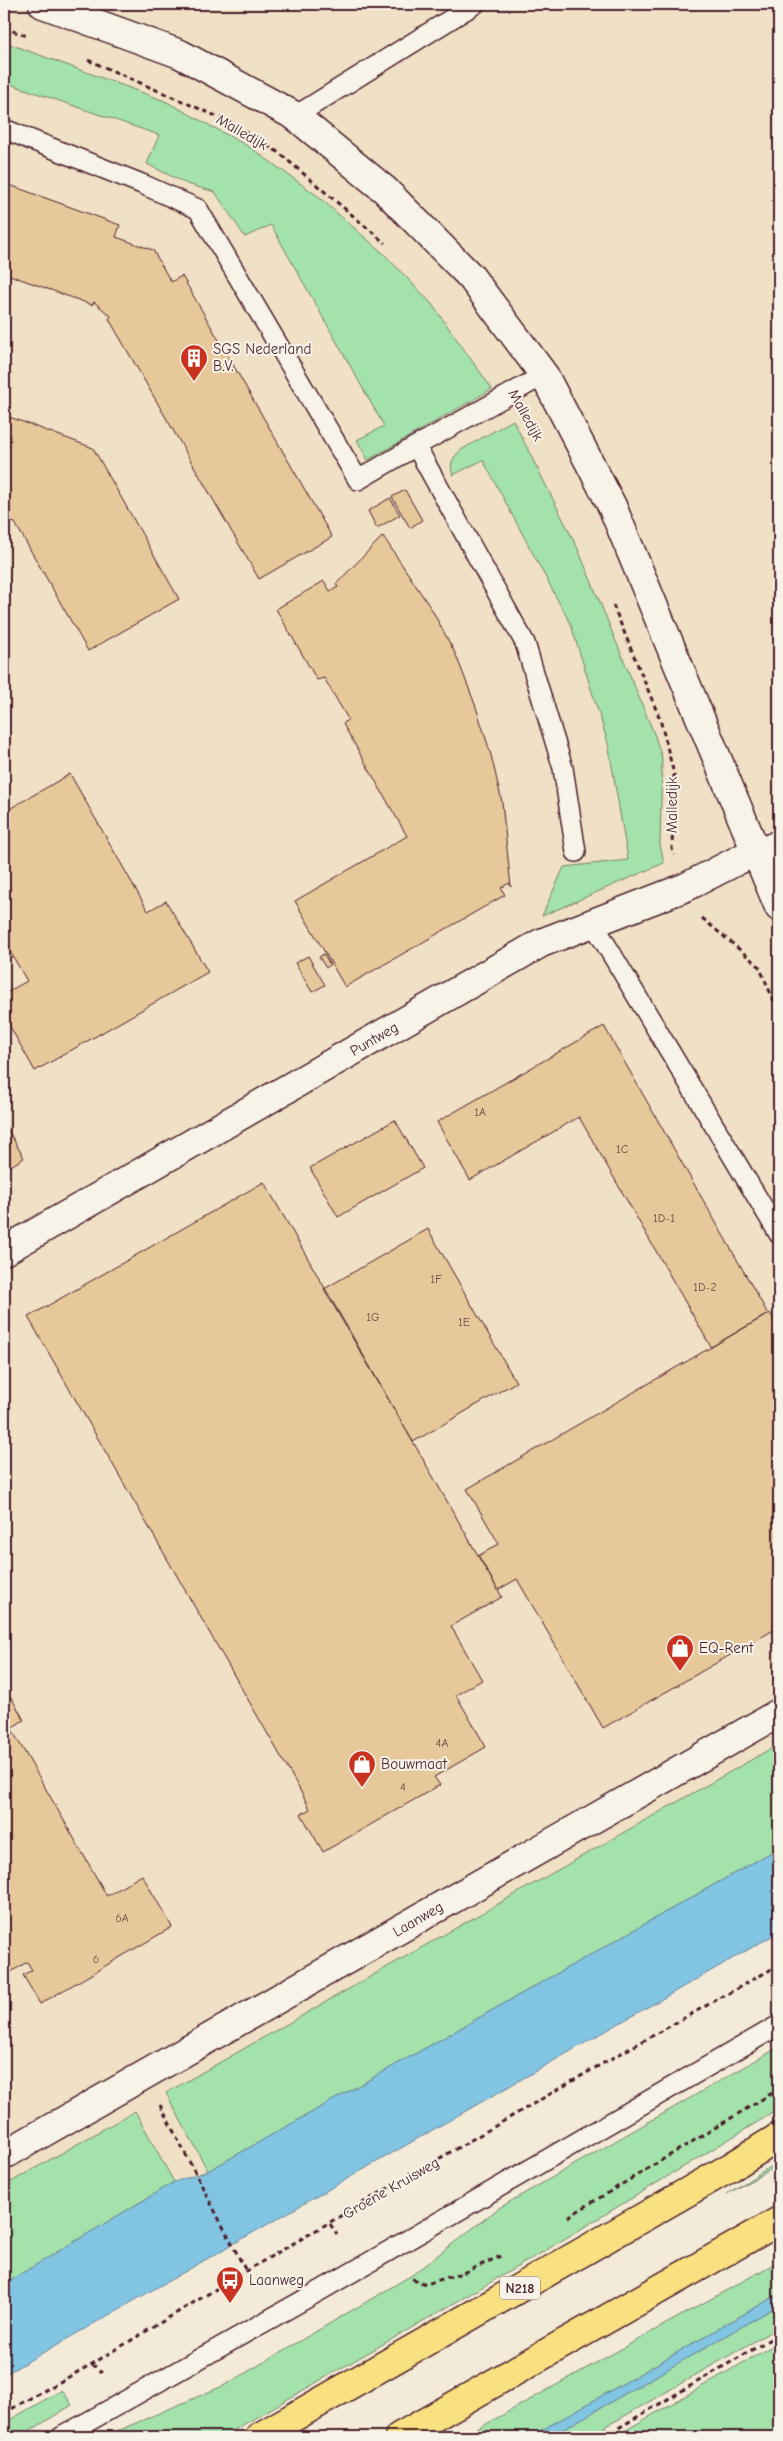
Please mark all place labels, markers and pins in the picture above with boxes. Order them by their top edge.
place label: SGS Nederland B.V. [213,340,311,375]
building icon: SGS Nederland B.V. [179,343,209,382]
shop icon: EQ-Rent [665,1633,695,1672]
place label: EQ-Rent [699,1639,754,1657]
shop icon: Bouwmaat [347,1749,377,1788]
place label: Bouwmaat [381,1755,448,1773]
bus stop icon: Laanweg [215,2265,245,2304]
place label: Laanweg [249,2271,304,2289]

